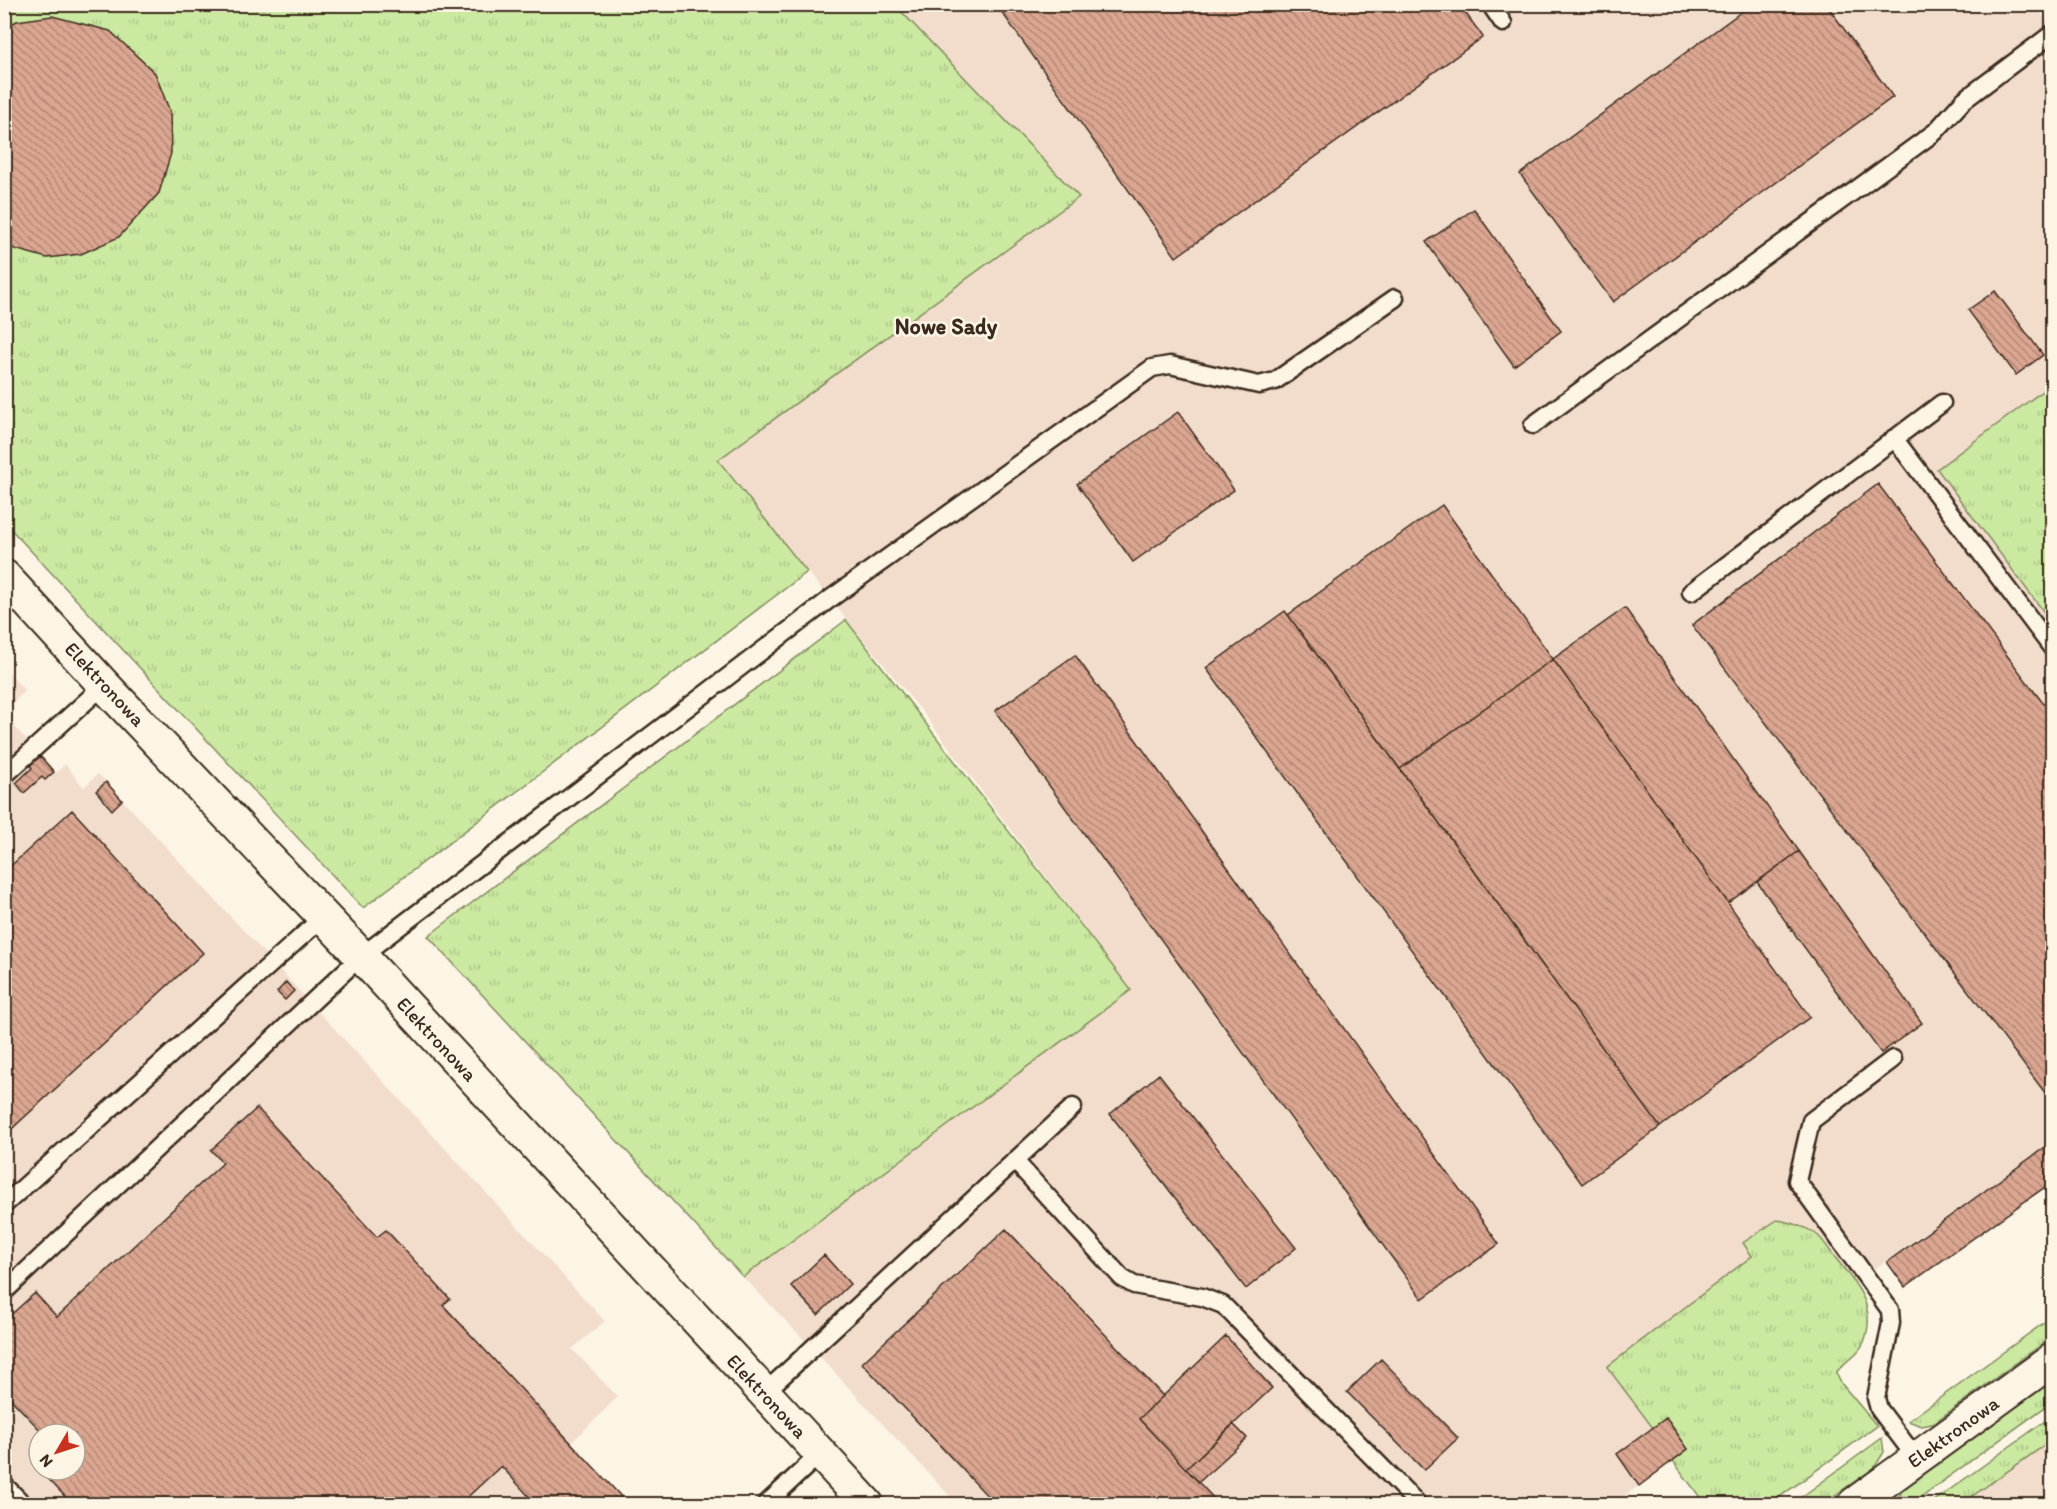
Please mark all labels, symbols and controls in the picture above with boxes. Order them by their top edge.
district label: Nowe Sady [895,313,998,340]
street label: Elektronowa [60,637,151,732]
street label: Elektronowa [392,992,483,1087]
street label: Elektronowa [722,1349,813,1444]
street label: Elektronowa [1903,1391,2004,1473]
north arrow [27,1422,87,1482]
text: N [35,1451,57,1471]

